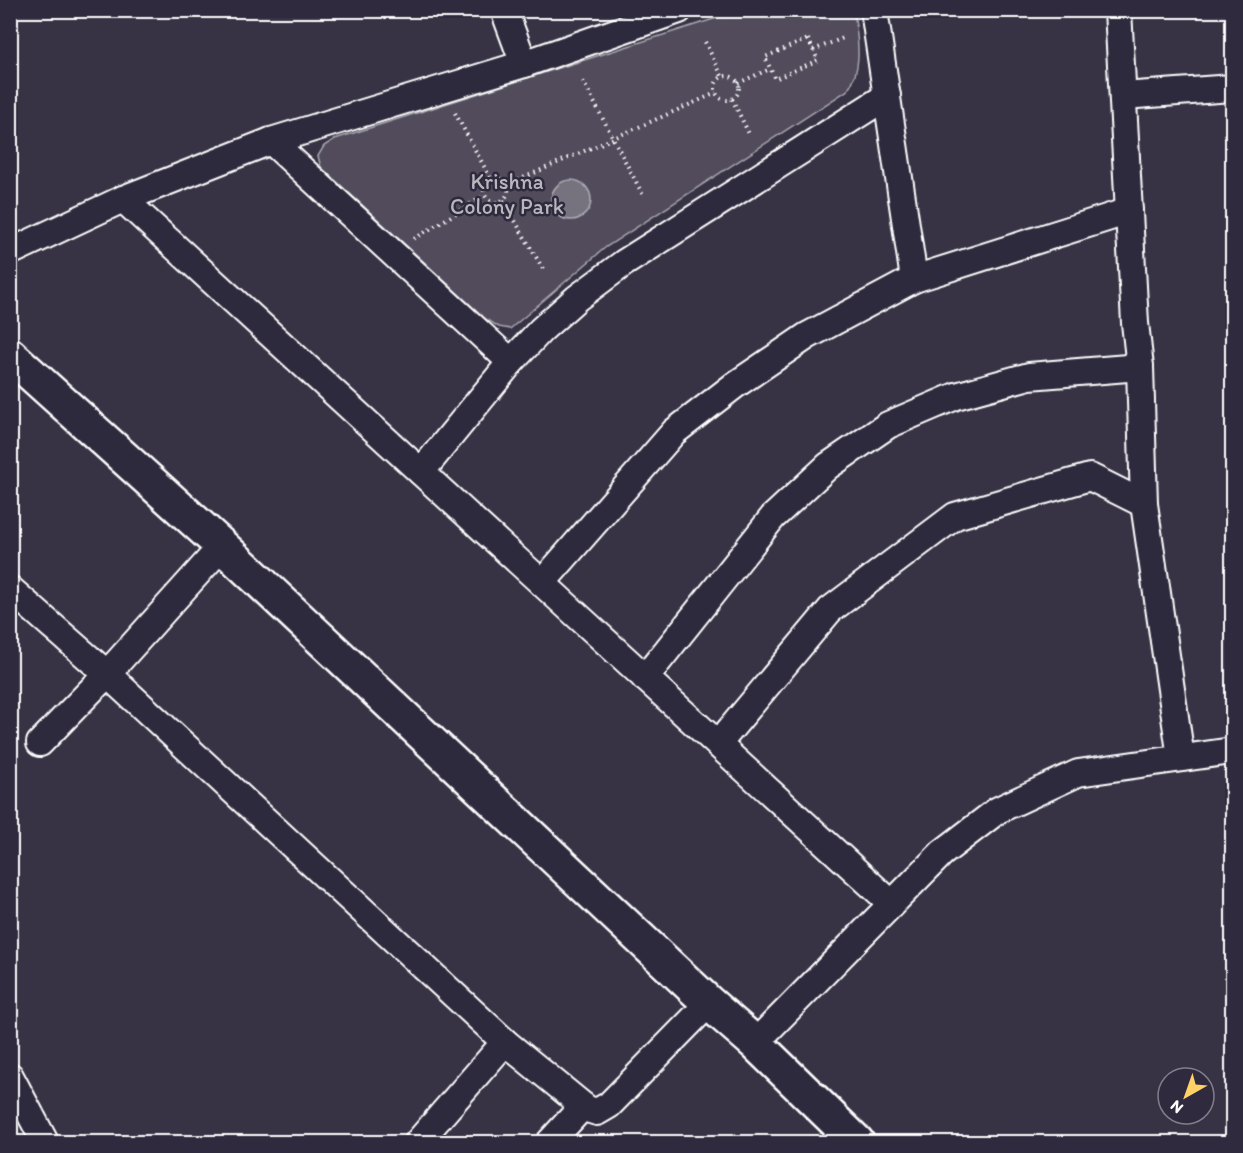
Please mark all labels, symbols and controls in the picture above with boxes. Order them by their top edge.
park label: Krishna Colony Park [450,168,564,220]
north arrow [1156,1066,1216,1126]
text: N [1166,1096,1187,1118]

